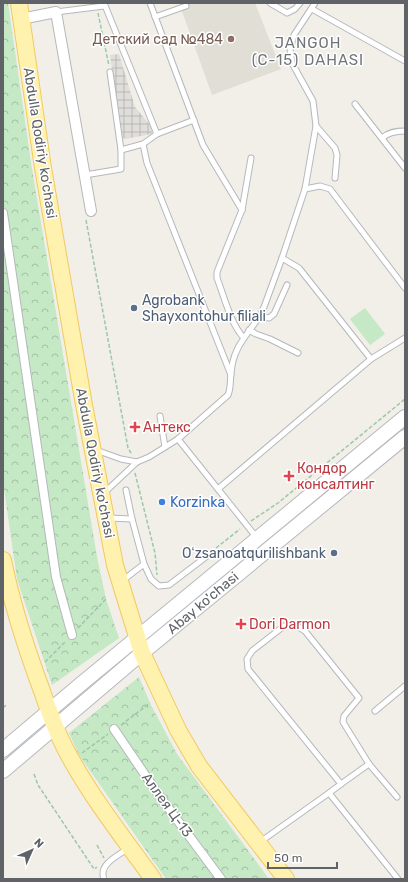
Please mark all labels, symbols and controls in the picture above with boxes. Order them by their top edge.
place label: Детский сад №484 [93,31,223,48]
marker: Детский сад №484 [226,34,236,44]
district label: JANGOH (C-15) DAHASI [252,34,364,69]
street label: Abdulla Qodiriy ko'chasi [20,66,60,220]
place label: Agrobank Shayxontohur filiali [142,292,266,325]
marker: Agrobank Shayxontohur filiali [129,303,139,313]
street label: Abdulla Qodiriy ko'chasi [72,386,118,540]
place label: Антекс [143,419,191,436]
marker: Антекс [130,422,140,432]
place label: Кондор консалтинг [297,460,375,493]
marker: Кондор консалтинг [284,471,294,481]
place label: Korzinka [170,494,225,511]
marker: Korzinka [157,497,167,507]
place label: Oʻzsanoatqurilishbank [182,545,327,562]
marker: Oʻzsanoatqurilishbank [329,548,339,558]
street label: Abay ko'chasi [164,568,242,638]
place label: Dori Darmon [249,616,330,633]
marker: Dori Darmon [236,619,246,629]
street label: Аллея Ц-13 [138,770,196,840]
north arrow [12,830,52,870]
text: N [31,836,46,851]
scale bar [268,844,337,870]
text: 50 m [274,851,302,865]

